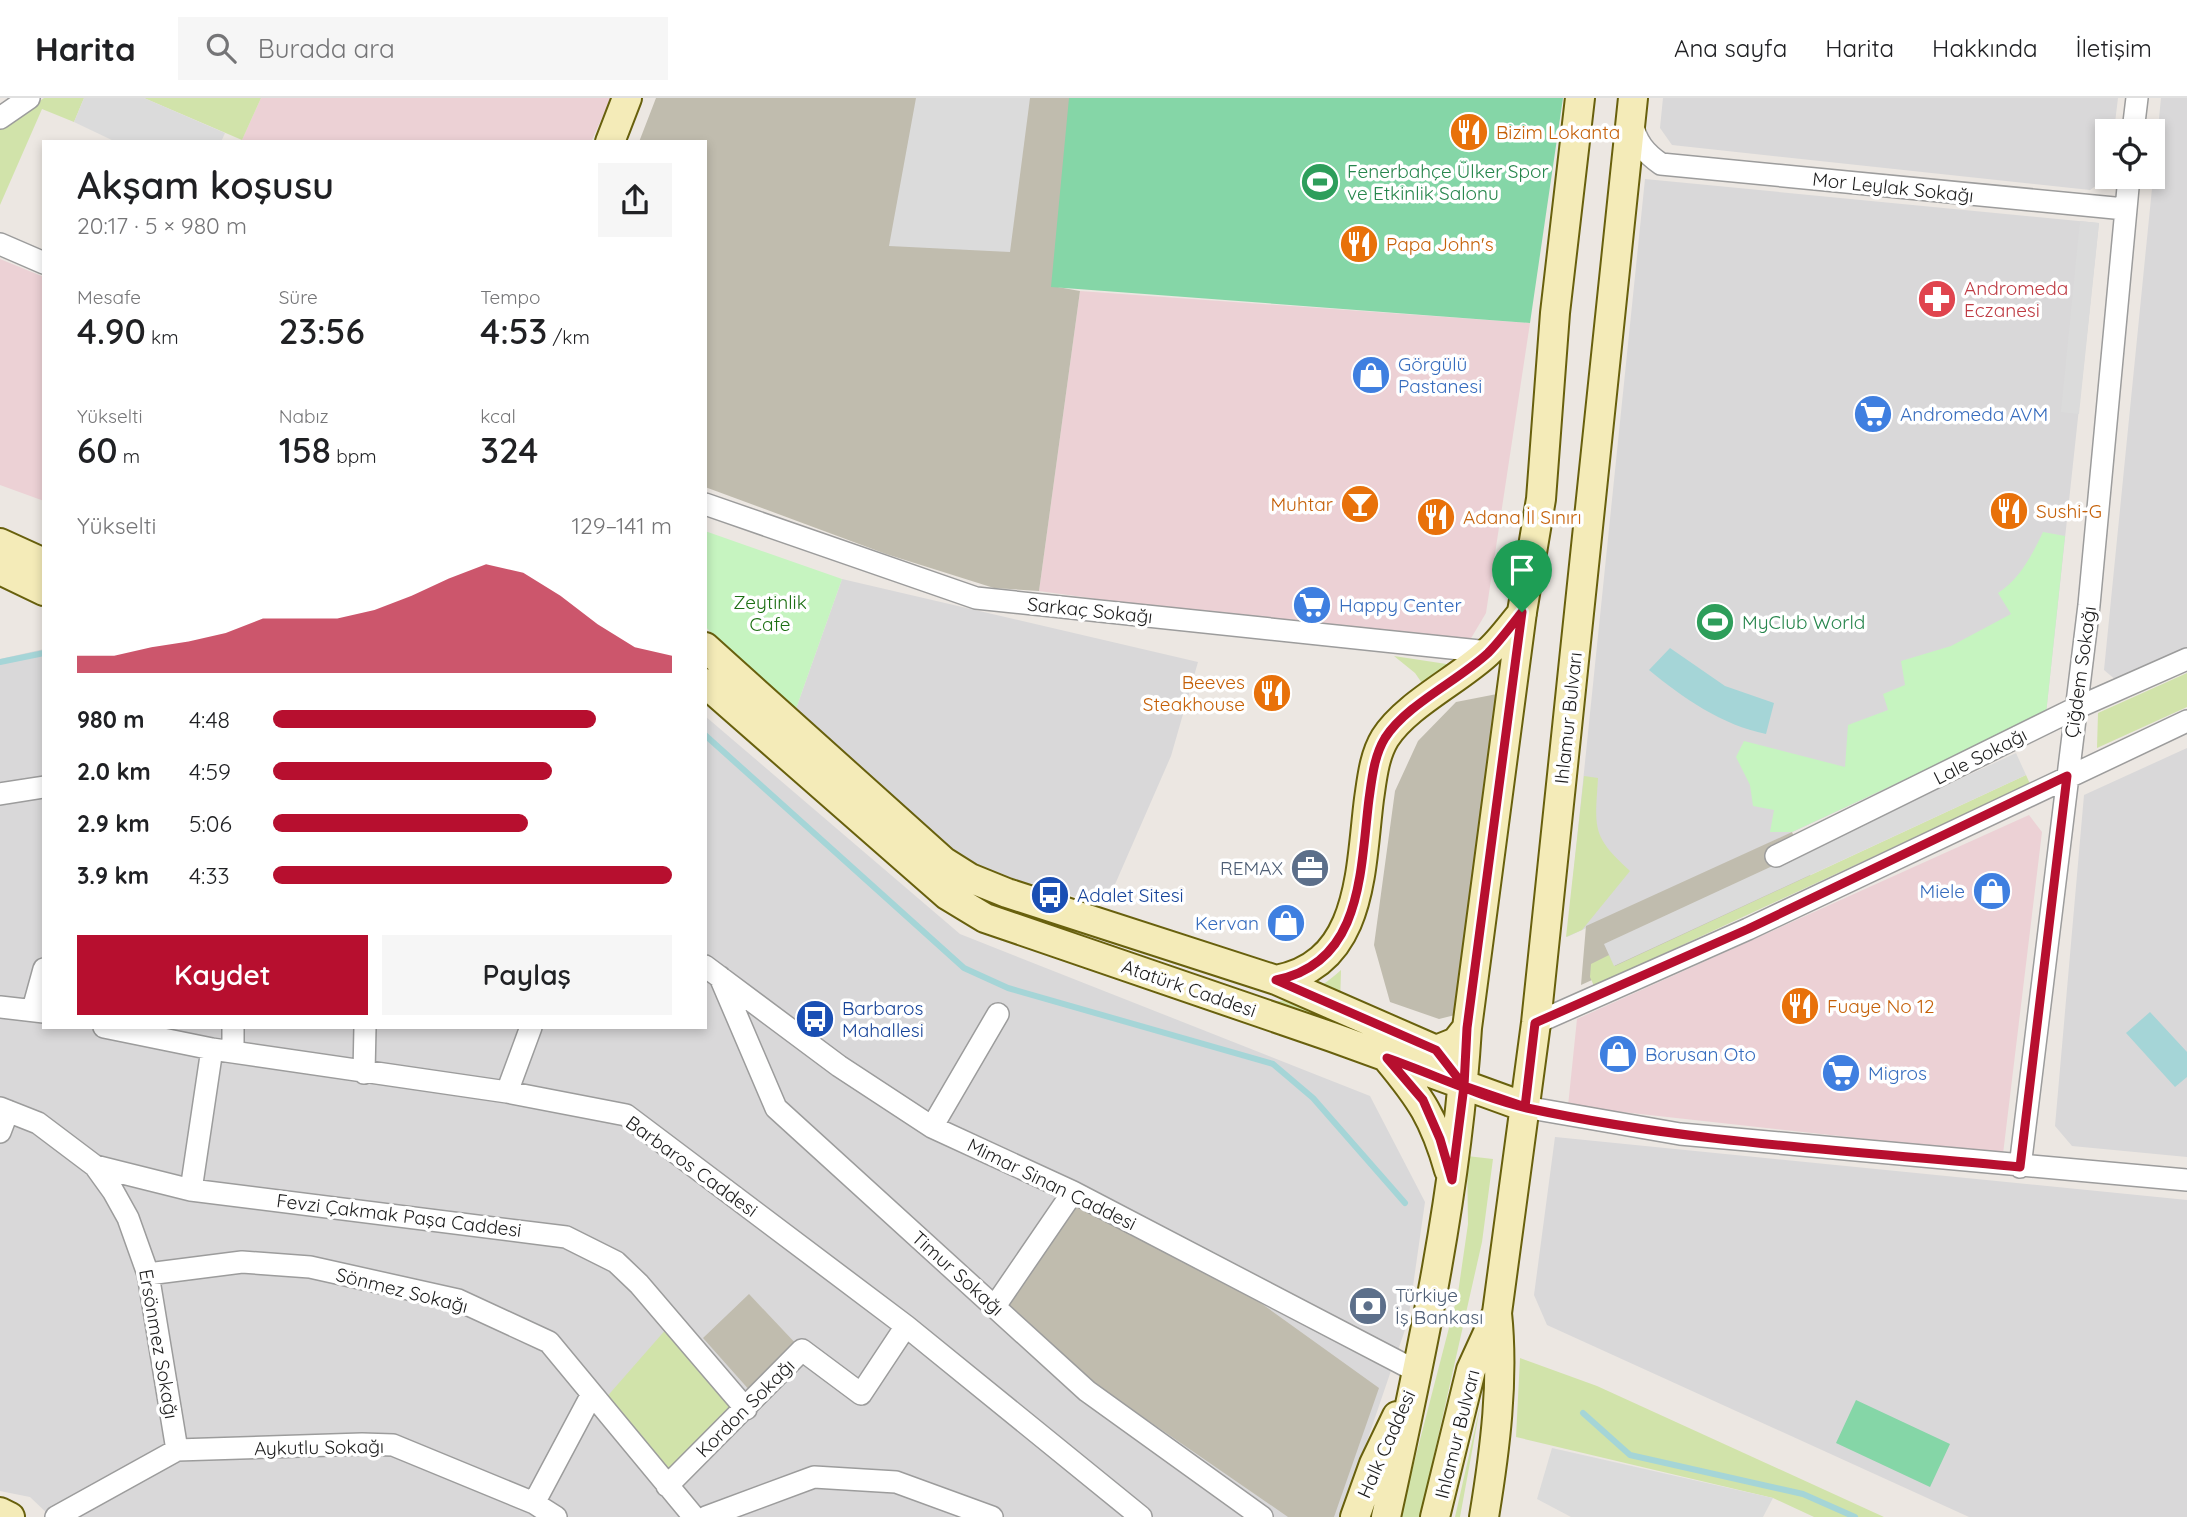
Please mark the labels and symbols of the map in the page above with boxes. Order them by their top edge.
restaurant icon: Bizim Lokanta [1448,111,1490,153]
place label: Bizim Lokanta [1496,120,1620,144]
place label: Fenerbahçe Ülker Spor ve Etkinlik Salonu [1347,159,1549,205]
sports icon: Fenerbahçe Ülker Spor ve Etkinlik Salonu [1299,161,1341,203]
street label: Mor Leylak Sokağı [1811,167,1975,207]
restaurant icon: Papa John's [1338,223,1380,265]
place label: Papa John's [1386,232,1494,256]
place label: Andromeda Eczanesi [1964,276,2068,322]
pharmacy icon: Andromeda Eczanesi [1916,278,1958,320]
place label: Görgülü Pastanesi [1398,352,1482,398]
shop icon: Görgülü Pastanesi [1350,354,1392,396]
supermarket icon: Andromeda AVM [1852,393,1894,435]
place label: Andromeda AVM [1900,402,2048,426]
bar icon: Muhtar [1339,483,1381,525]
restaurant icon: Sushi-G [1988,490,2030,532]
place label: Muhtar [1270,492,1334,516]
restaurant icon: Adana İl Sınırı [1415,496,1457,538]
place label: Sushi-G [2036,499,2102,523]
place label: Adana İl Sınırı [1463,505,1581,529]
pin [1492,540,1552,612]
supermarket icon: Happy Center [1291,584,1333,626]
park label: Zeytinlik Cafe [733,590,807,636]
street label: Sarkaç Sokağı [1026,591,1154,629]
place label: Happy Center [1339,593,1462,617]
sports icon: MyClub World [1694,601,1736,643]
street label: Çiğdem Sokağı [2059,605,2101,739]
place label: MyClub World [1742,610,1865,634]
street label: Ihlamur Bulvarı [1549,651,1587,785]
place label: Beeves Steakhouse [1143,670,1245,716]
restaurant icon: Beeves Steakhouse [1251,672,1293,714]
street label: Lale Sokağı [1929,722,2031,790]
office icon: REMAX [1289,847,1331,889]
place label: REMAX [1220,856,1283,880]
shop icon: Miele [1971,870,2013,912]
bus stop icon: Adalet Sitesi [1029,874,1071,916]
place label: Miele [1920,879,1965,903]
place label: Adalet Sitesi [1077,883,1184,907]
shop icon: Kervan [1265,902,1307,944]
place label: Kervan [1195,911,1259,935]
street label: Atatürk Caddesi [1119,954,1259,1022]
restaurant icon: Fuaye No 12 [1779,985,1821,1027]
place label: Fuaye No 12 [1827,994,1934,1018]
place label: Barbaros Mahallesi [842,996,924,1042]
bus stop icon: Barbaros Mahallesi [794,998,836,1040]
shop icon: Borusan Oto [1597,1033,1639,1075]
place label: Borusan Oto [1645,1042,1756,1066]
supermarket icon: Migros [1820,1052,1862,1094]
place label: Migros [1868,1061,1927,1085]
street label: Barbaros Caddesi [621,1110,763,1222]
street label: Mimar Sinan Caddesi [964,1133,1140,1235]
street label: Fevzi Çakmak Paşa Caddesi [275,1188,523,1242]
street label: Timur Sokağı [907,1225,1009,1321]
street label: Sönmez Sokağı [334,1262,470,1318]
street label: Ersönmez Sokağı [134,1267,184,1421]
place label: Türkiye İş Bankası [1395,1283,1483,1329]
bank icon: Türkiye İş Bankası [1347,1285,1389,1327]
street label: Kordon Sokağı [691,1354,799,1462]
street label: Ihlamur Bulvarı [1429,1367,1485,1501]
street label: Halk Caddesi [1352,1386,1420,1502]
street label: Aykutlu Sokağı [254,1434,384,1460]

